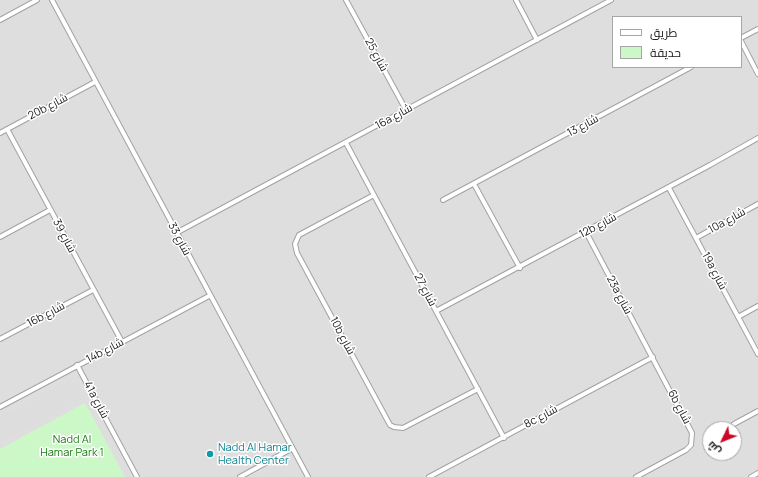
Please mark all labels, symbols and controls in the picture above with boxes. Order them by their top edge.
legend [612,16,742,68]
text: طريق [650,24,677,41]
street label: شارع 25 [362,36,390,74]
text: حديقة [650,44,681,61]
street label: 20b شارع [26,91,70,123]
street label: 16a شارع [373,101,415,133]
street label: شارع 13 [565,112,601,140]
street label: 10a شارع [706,205,748,237]
street label: 12b شارع [577,211,619,241]
street label: شارع 39 [50,217,78,255]
street label: شارع 33 [165,220,193,258]
street label: 19a شارع [699,250,729,292]
street label: شارع 27 [411,271,439,309]
street label: 23a شارع [603,273,635,317]
street label: 16b شارع [25,300,67,330]
street label: 10b شارع [327,315,357,357]
street label: 14b شارع [84,336,126,366]
street label: 41a شارع [81,379,111,421]
street label: 6b شارع [665,388,693,426]
street label: 8c شارع [522,403,560,431]
north arrow [702,421,742,461]
park label: Nadd Al Hamar Park 1 [40,433,104,459]
text: ش [703,439,724,459]
place label: Nadd Al Hamar Health Center [218,441,292,467]
marker: Nadd Al Hamar Health Center [205,449,215,459]

